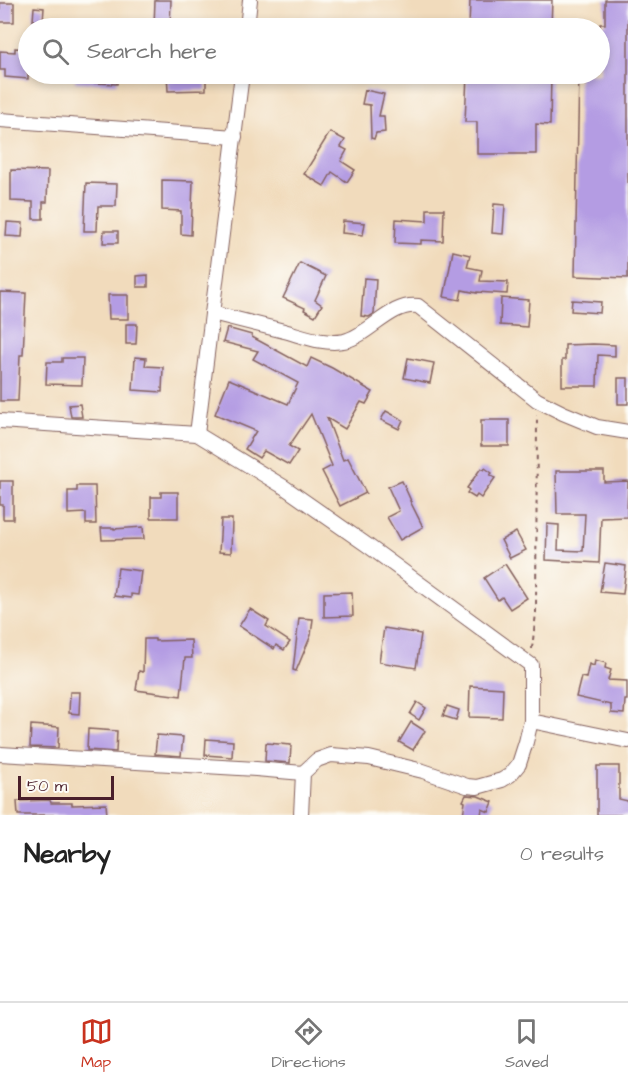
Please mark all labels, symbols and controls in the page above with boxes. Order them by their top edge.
search box [18,18,610,84]
icon: search [39,35,72,68]
text: Search here [87,36,217,67]
scale bar [18,773,114,800]
text: 50 m [27,775,67,797]
text: Nearby [24,836,111,872]
text: 0 results [520,840,604,868]
tab: Map [80,1015,113,1073]
tab: Directions [272,1015,346,1073]
tab: Saved [505,1015,548,1073]

